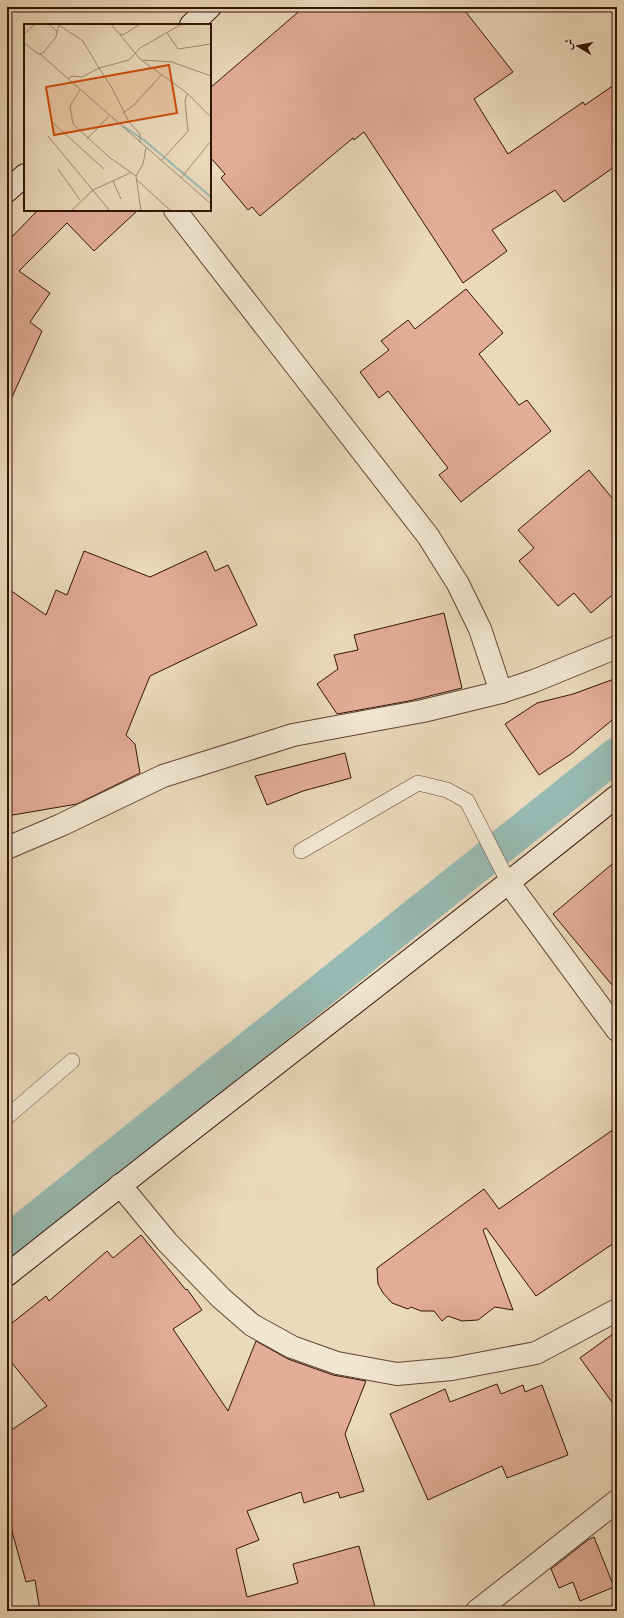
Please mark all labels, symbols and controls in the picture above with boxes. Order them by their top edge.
inset map [24,24,211,211]
north arrow [558,26,598,66]
text: ش [560,38,578,51]

